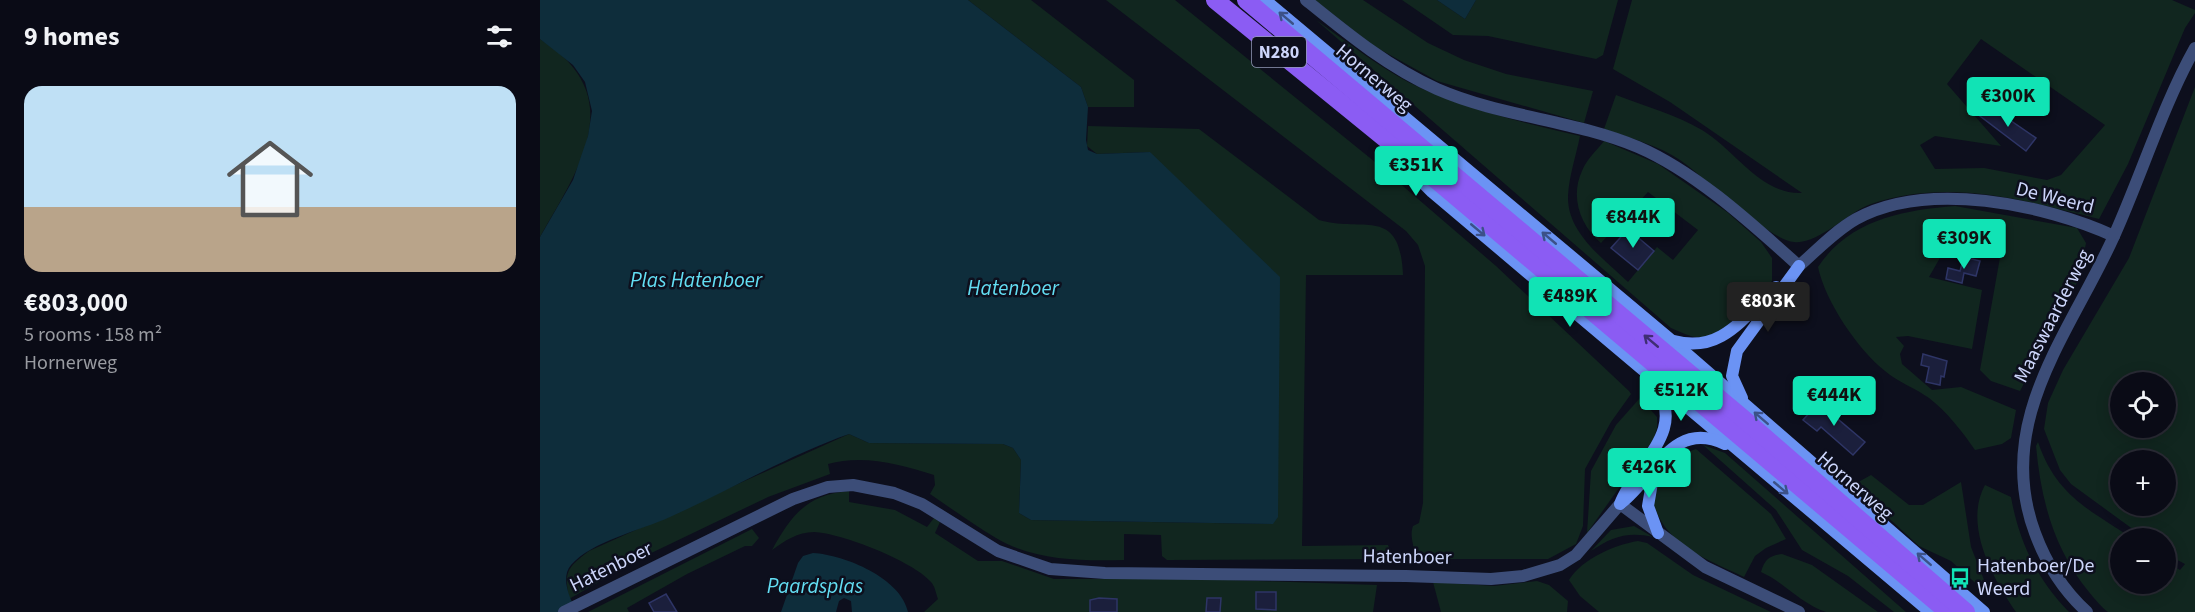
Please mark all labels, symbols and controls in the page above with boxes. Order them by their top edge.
one-way arrow [1279,11,1294,25]
text: 9 homes [24,18,119,55]
icon: filters [483,20,516,53]
road number: N280 [1252,37,1306,67]
street label: Hornerweg [1329,37,1419,119]
pin: €300K [1966,77,2050,128]
text: €300K [1981,82,2035,110]
icon: home [216,125,324,233]
pin: €351K [1374,146,1458,197]
text: €351K [1389,151,1443,179]
street label: De Weerd [2013,175,2097,221]
pin: €844K [1591,198,1675,249]
text: €844K [1606,203,1660,231]
pin: €309K [1922,219,2006,270]
one-way arrow [1470,223,1485,237]
text: €309K [1937,224,1991,252]
one-way arrow [1542,231,1557,245]
street label: Maaswaarderweg [2007,244,2099,388]
water label: Plas Hatenboer [630,265,763,295]
water label: Hatenboer [967,273,1059,303]
pin: €489K [1528,277,1612,328]
text: €489K [1543,282,1597,310]
pin: €803K [1726,282,1810,333]
text: €803,000 [24,284,128,321]
text: €803K [1741,287,1795,315]
text: 5 rooms · 158 m² [24,321,162,349]
one-way arrow [1644,334,1659,348]
text: Hornerweg [24,349,117,377]
pin: €512K [1639,371,1723,422]
map controls [2110,372,2176,594]
button: locate [2110,372,2176,438]
text: €512K [1654,376,1708,404]
pin: €444K [1792,376,1876,427]
text: €444K [1807,381,1861,409]
one-way arrow [1754,411,1769,425]
street label: Hornerweg [1811,445,1899,527]
pin: €426K [1607,448,1691,499]
button: + [2110,450,2176,516]
text: €426K [1622,453,1676,481]
one-way arrow [1773,481,1789,494]
button: − [2110,528,2176,594]
street label: Hatenboer [565,535,657,599]
street label: Hatenboer [1362,542,1452,572]
one-way arrow [1917,552,1932,566]
place label: Hatenboer/De Weerd [1977,552,2095,603]
bus stop icon: Hatenboer/De Weerd [1948,566,1972,590]
water label: Paardsplas [767,571,863,601]

